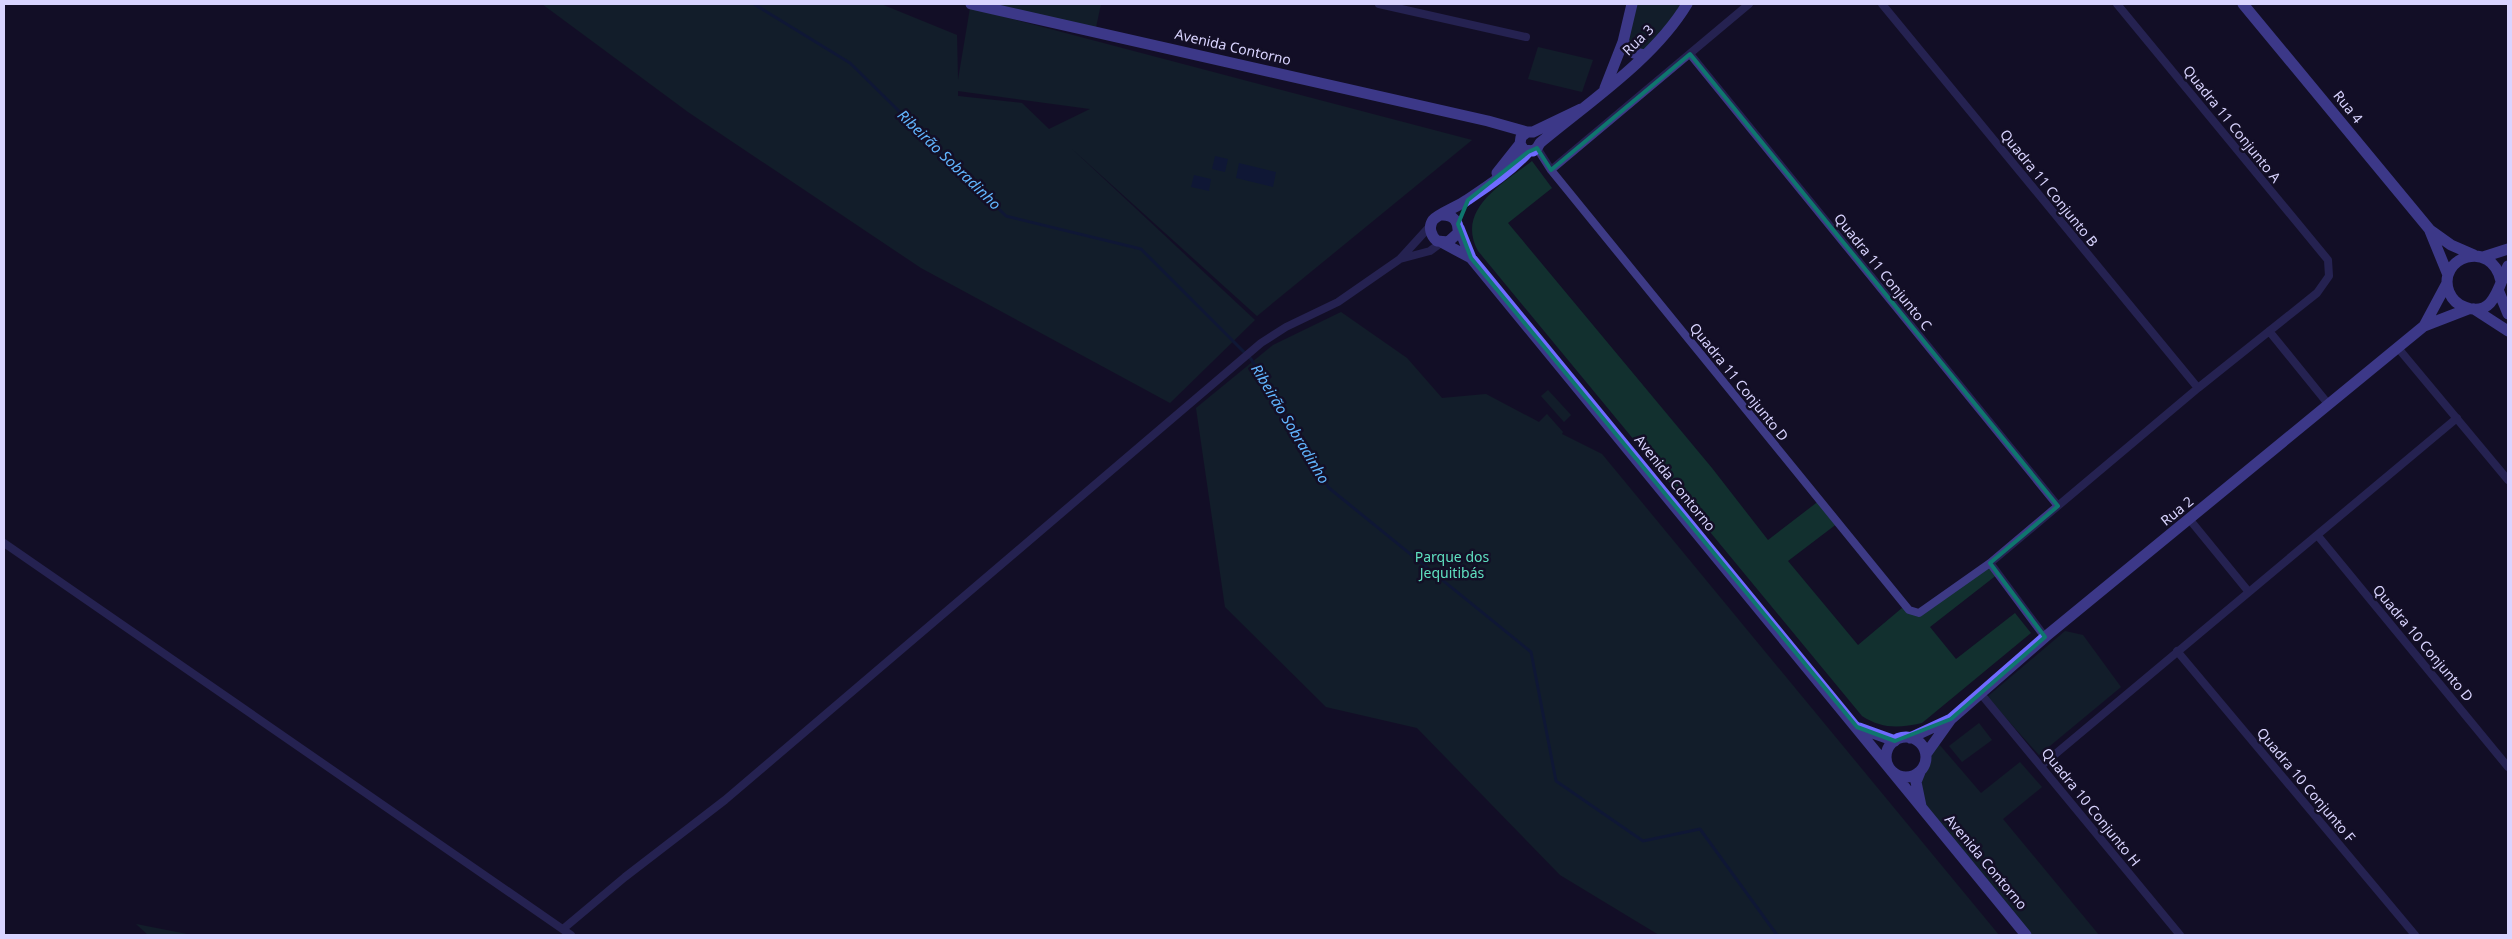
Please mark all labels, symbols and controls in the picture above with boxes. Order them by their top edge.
street label: Rua 3 [1618,20,1658,59]
street label: Avenida Contorno [1173,24,1293,69]
street label: Quadra 11 Conjunto A [2179,61,2286,186]
street label: Rua 4 [2329,86,2367,127]
water label: Ribeirão Sobradinho [894,105,1006,214]
street label: Quadra 11 Conjunto B [1996,125,2103,250]
street label: Quadra 11 Conjunto C [1830,209,1937,334]
street label: Quadra 11 Conjunto D [1686,319,1793,445]
water label: Ribeirão Sobradinho [1247,360,1335,487]
street label: Avenida Contorno [1631,431,1720,535]
street label: Rua 2 [2156,492,2197,530]
park label: Parque dos Jequitibás [1415,547,1489,582]
street label: Quadra 10 Conjunto D [2369,580,2478,705]
street label: Quadra 10 Conjunto F [2253,723,2360,846]
street label: Quadra 10 Conjunto H [2038,744,2145,870]
street label: Avenida Contorno [1941,810,2032,913]

